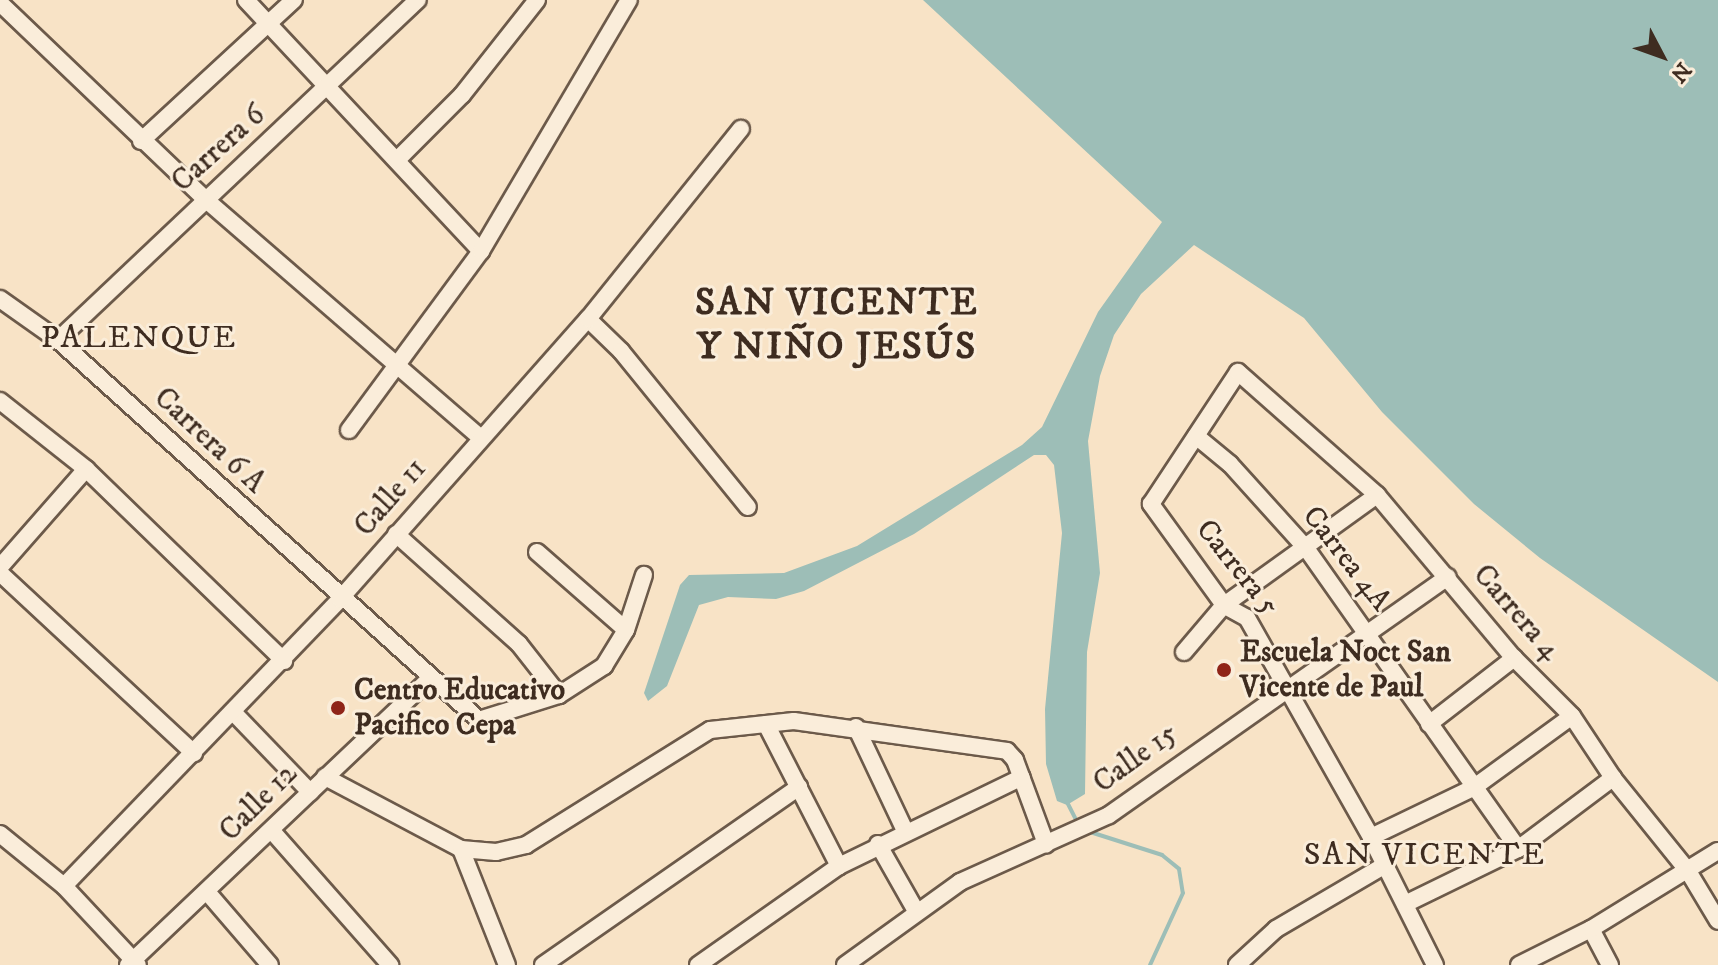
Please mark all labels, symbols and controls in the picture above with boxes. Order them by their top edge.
north arrow [1622,16,1702,96]
text: N [1664,56,1697,88]
street label: Carrera 6 [165,98,273,200]
district label: SAN VICENTE Y NIÑO JESÚS [695,281,979,370]
district label: PALENQUE [41,319,237,357]
street label: Carrera 6 A [146,380,272,502]
street label: Calle 11 [347,452,435,544]
street label: Carrea 4A [1294,499,1398,619]
street label: Carrera 5 [1188,513,1286,623]
street label: Carrera 4 [1465,558,1567,668]
place label: Escuela Noct San Vicente de Paul [1240,635,1451,706]
marker: Escuela Noct San Vicente de Paul [1215,661,1233,679]
place label: Centro Educativo Pacifico Cepa [354,673,565,744]
marker: Centro Educativo Pacifico Cepa [329,699,347,717]
street label: Calle 15 [1087,716,1185,802]
street label: Calle 12 [213,757,305,849]
district label: SAN VICENTE [1304,836,1546,874]

